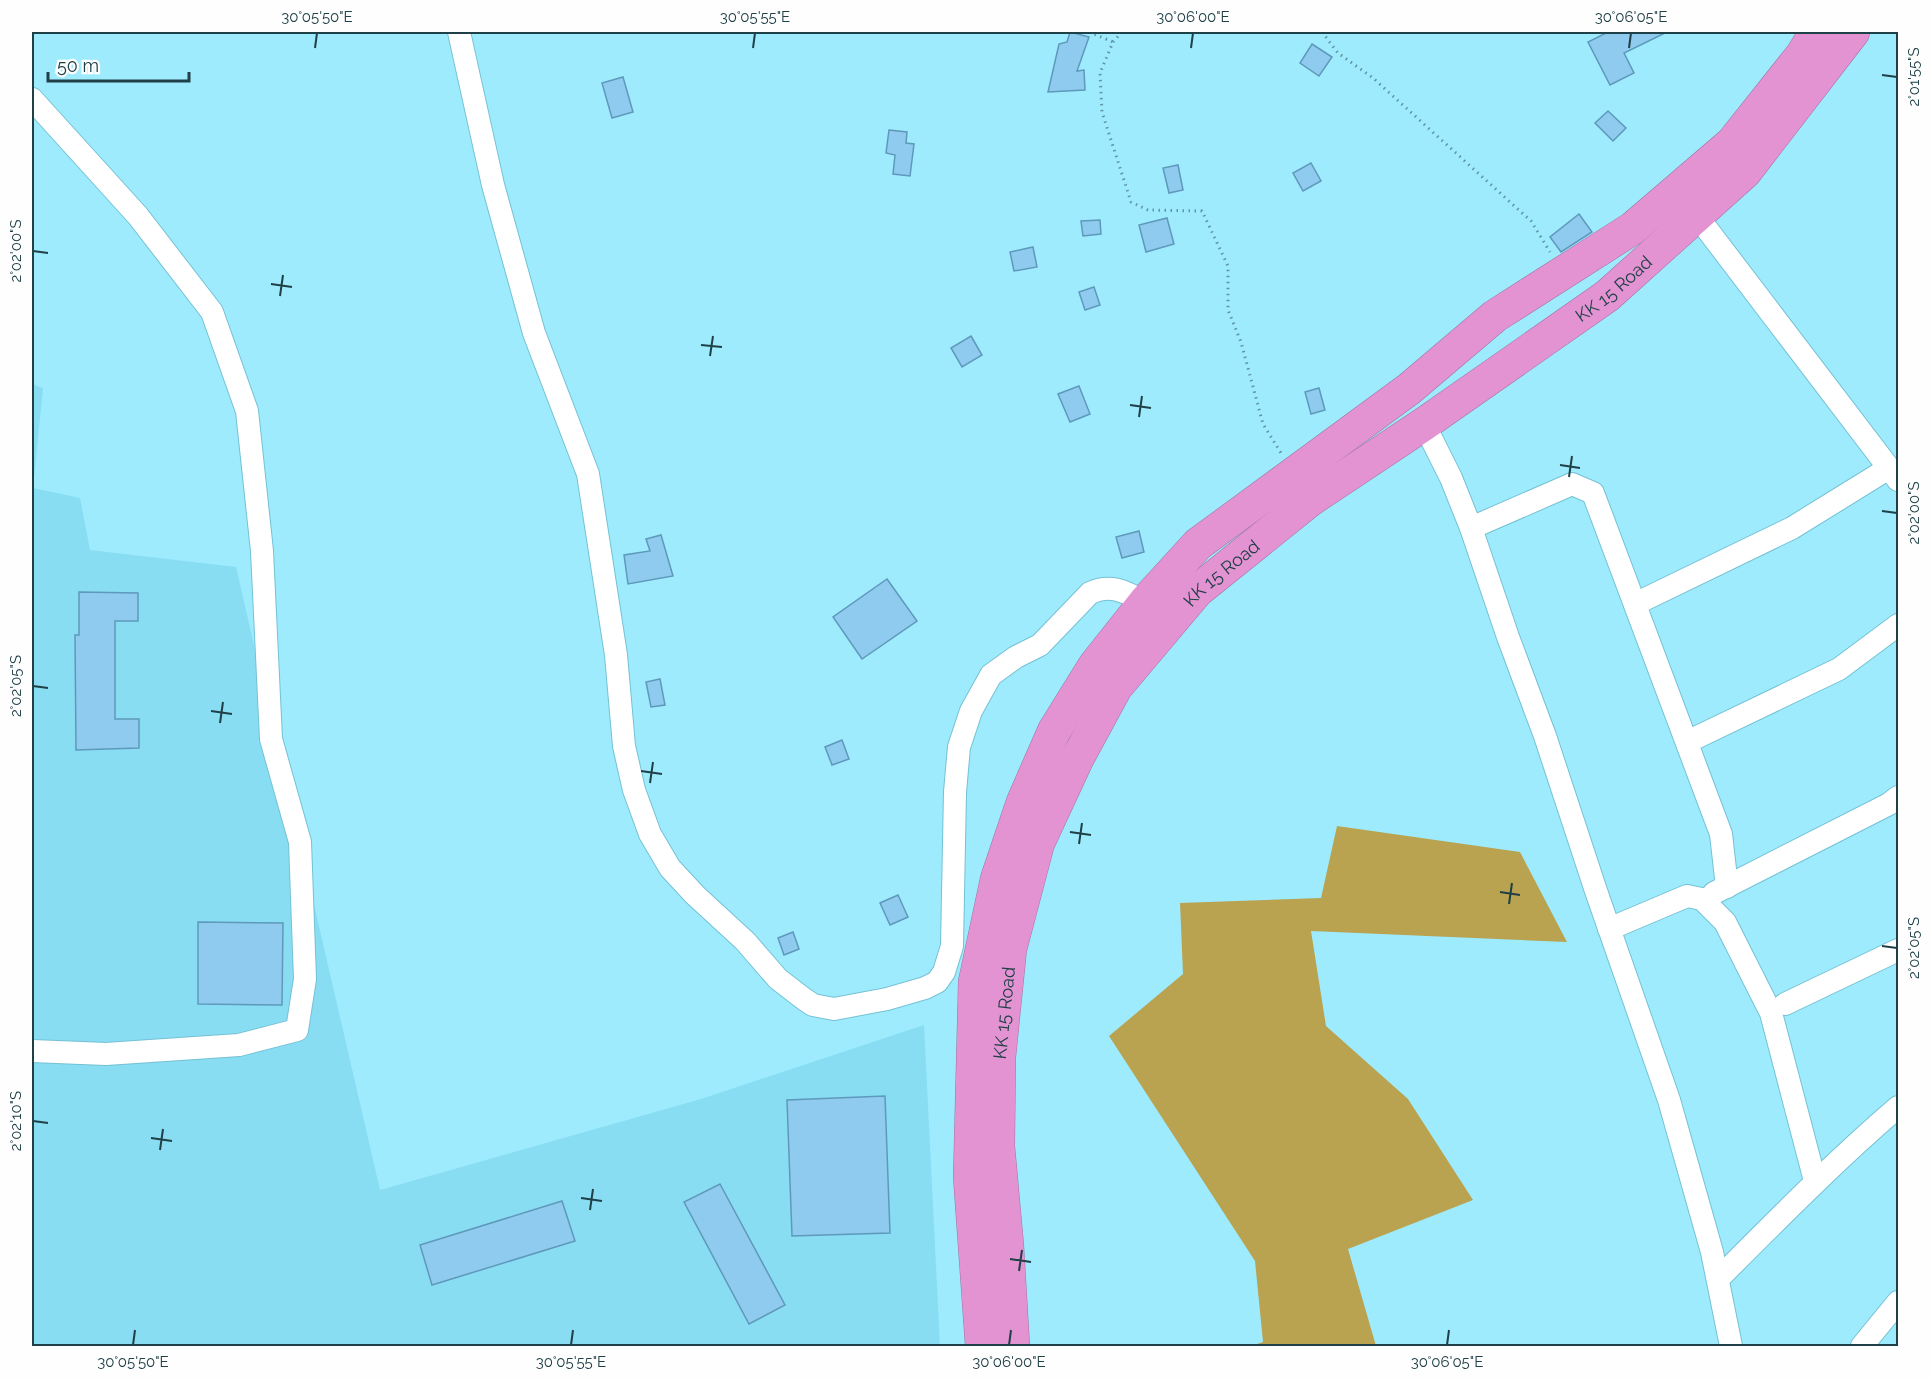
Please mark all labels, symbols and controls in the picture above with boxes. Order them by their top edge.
text: 30°05'50"E [281,8,353,26]
text: 30°05'55"E [720,8,790,26]
text: 30°06'00"E [1156,8,1230,26]
text: 30°06'05"E [1595,8,1667,26]
scale bar [48,45,189,83]
text: 2°01'55"S [1905,47,1923,107]
text: 50 m [57,55,99,76]
text: 2°02'00"S [7,220,25,283]
street label: KK 15 Road [1571,251,1656,326]
text: 2°02'00"S [1905,482,1923,545]
street label: KK 15 Road [1178,535,1263,610]
text: 2°02'05"S [7,655,25,717]
text: 2°02'05"S [1905,917,1923,979]
street label: KK 15 Road [988,966,1019,1060]
text: 2°02'10"S [7,1091,25,1151]
text: 30°05'50"E [97,1353,169,1371]
text: 30°05'55"E [536,1353,606,1371]
text: 30°06'00"E [972,1353,1046,1371]
text: 30°06'05"E [1411,1353,1483,1371]

